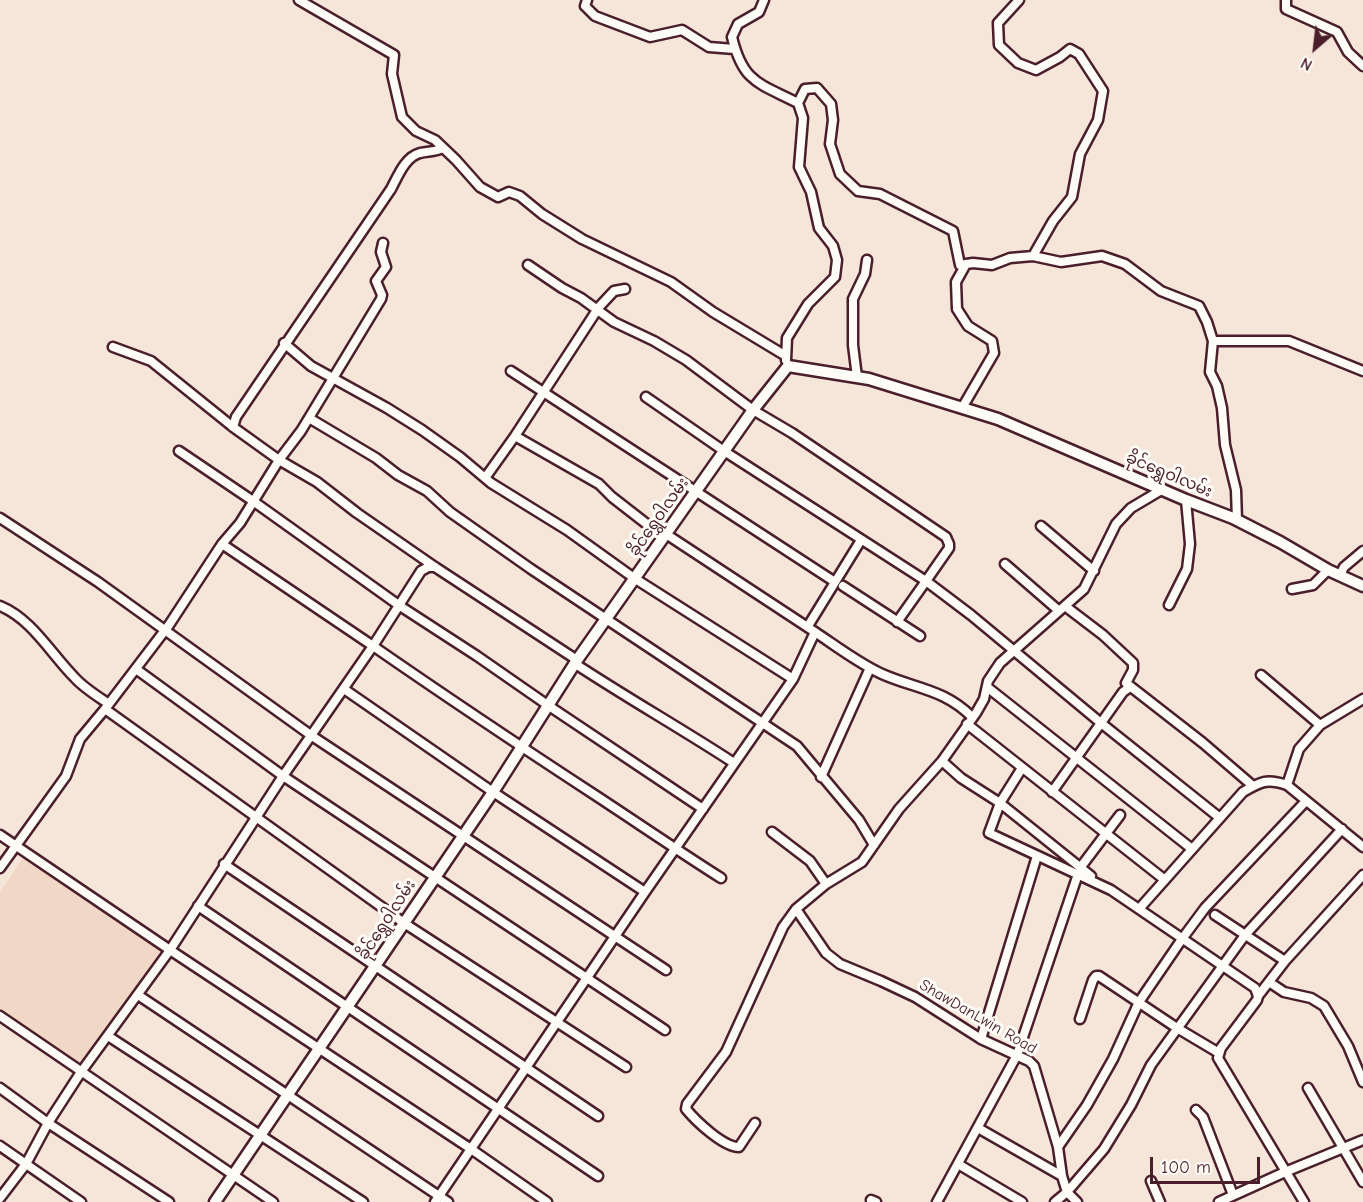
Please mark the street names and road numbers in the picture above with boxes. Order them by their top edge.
street label: ခိုင်ရွှေဝါလမ်း [1123,448,1215,502]
street label: ခိုင်ရွှေဝါလမ်း [625,474,693,560]
street label: ခိုင်ရွှေဝါလမ်း [354,876,420,964]
street label: ShawDanLwin Road [916,976,1040,1058]

